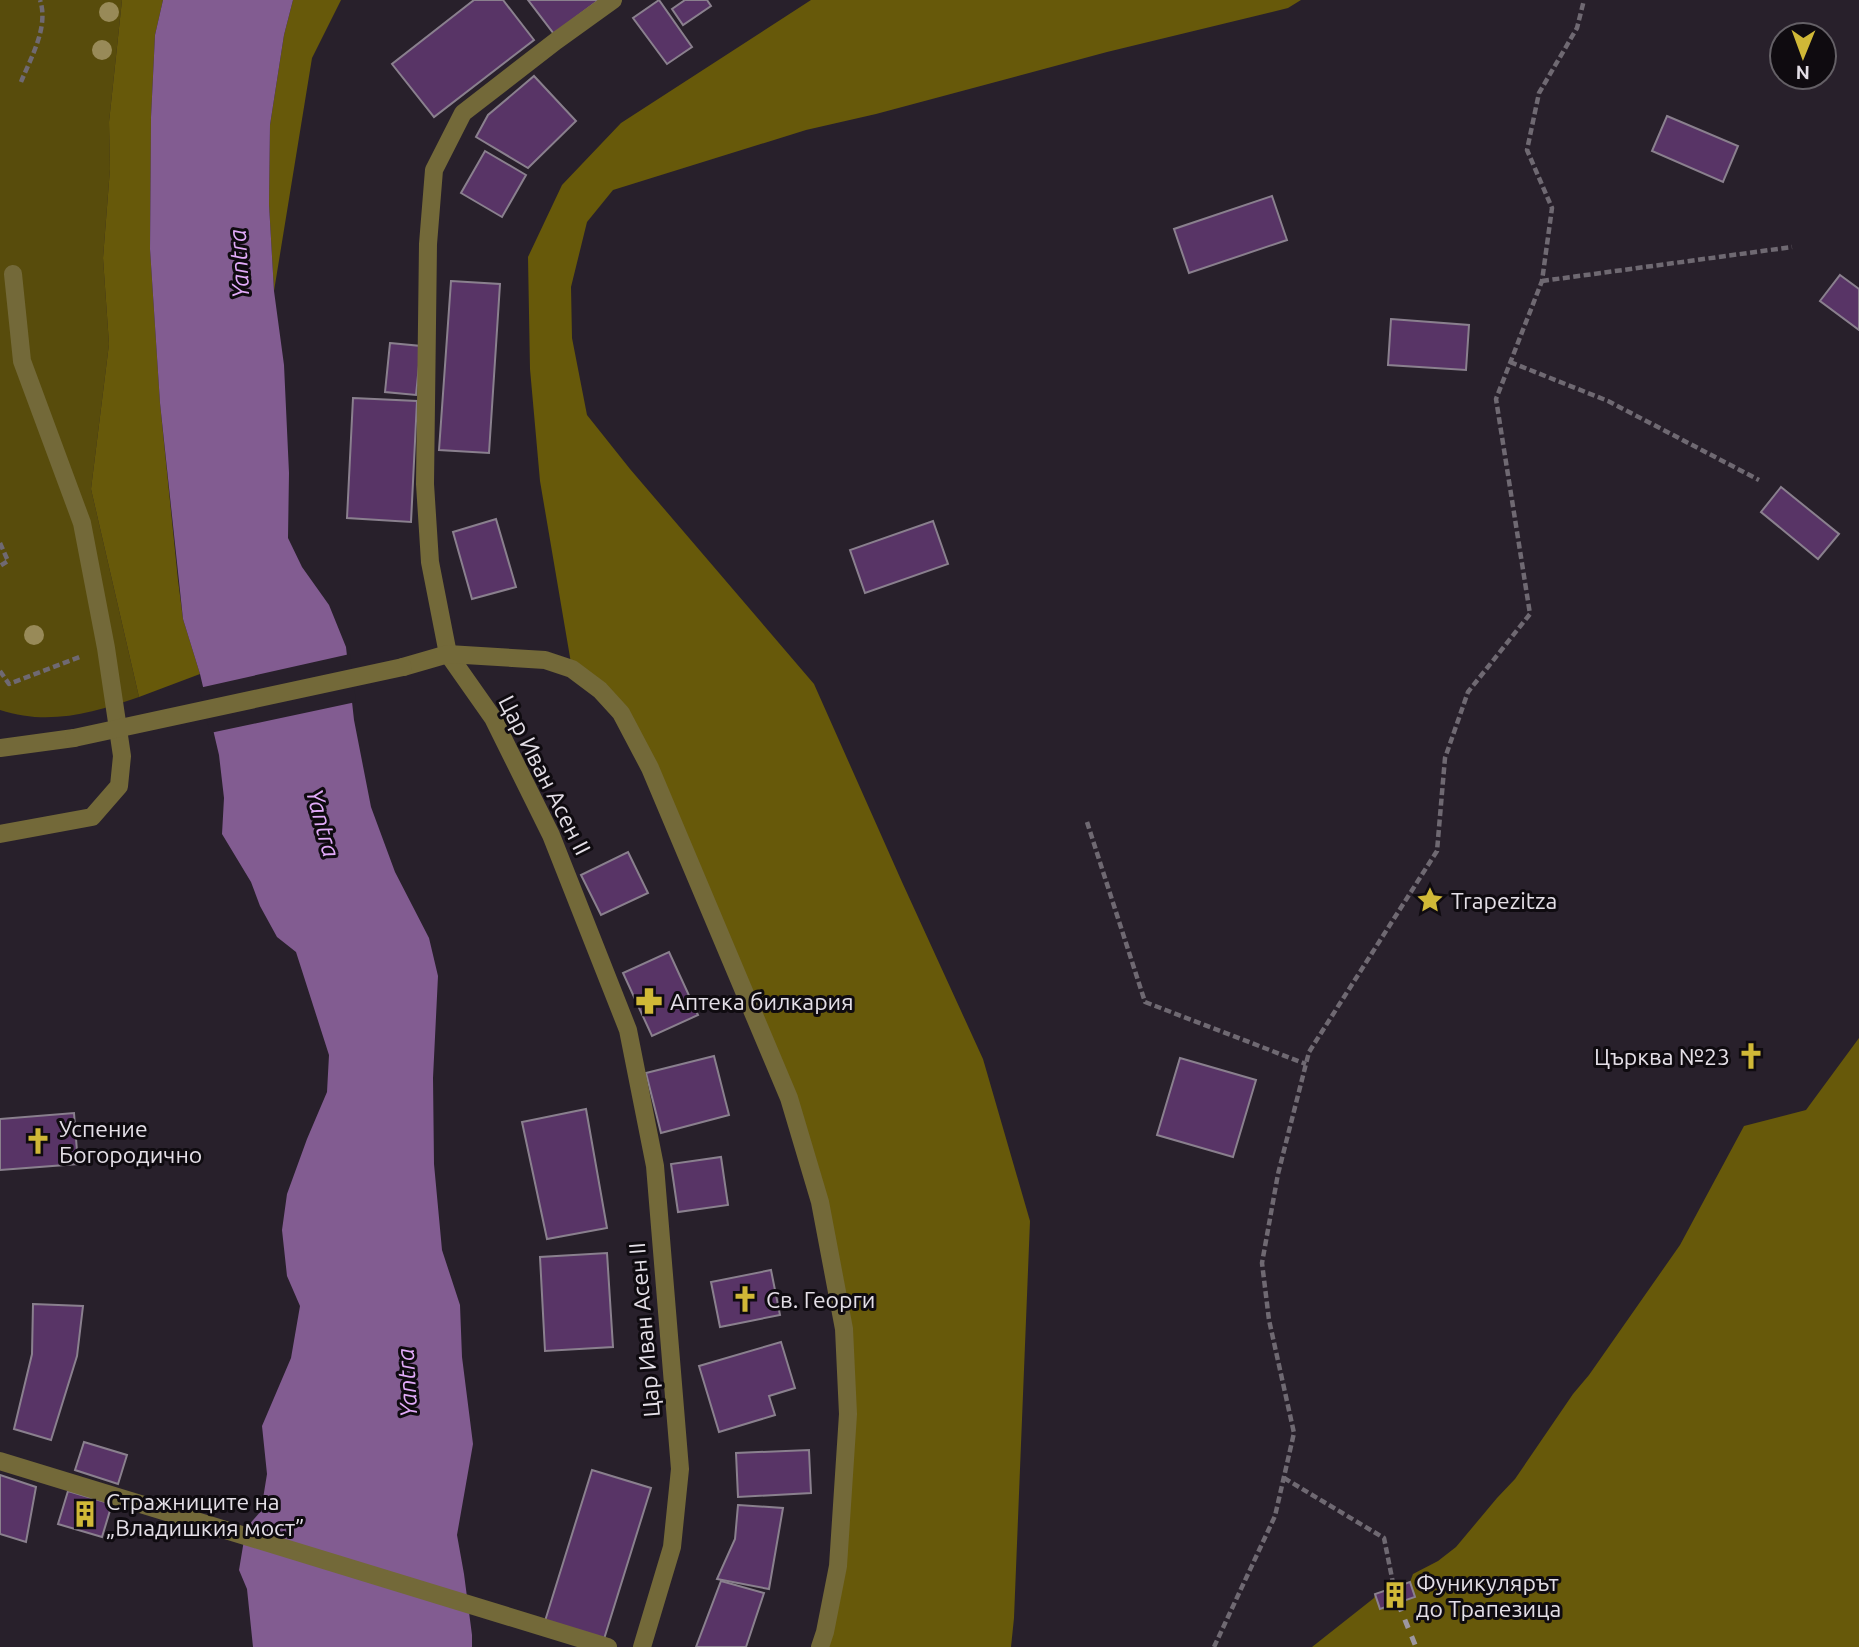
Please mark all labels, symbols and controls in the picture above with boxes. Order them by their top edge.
north arrow [1768,21,1838,91]
text: N [1795,62,1810,84]
water label: Yantra [224,228,254,299]
street label: Цар Иван Асен II [494,691,596,859]
water label: Yantra [301,786,345,860]
place icon: Trapezitza [1415,885,1445,915]
place label: Trapezitza [1451,888,1557,913]
pharmacy icon: Аптека билкария [634,986,664,1016]
place label: Аптека билкария [670,989,854,1014]
church icon: Църква №23 [1736,1041,1766,1071]
place label: Църква №23 [1594,1044,1730,1069]
place label: Успение Богородично [59,1116,202,1167]
church icon: Успение Богородично [23,1126,53,1156]
street label: Цар Иван Асен II [624,1242,664,1418]
church icon: Св. Георги [730,1284,760,1314]
place label: Св. Георги [766,1287,875,1312]
water label: Yantra [392,1347,422,1418]
place label: Стражниците на „Владишкия мост” [106,1489,305,1540]
building icon: Стражниците на „Владишкия мост” [70,1499,100,1529]
place label: Фуникулярът до Трапезица [1416,1570,1561,1621]
building icon: Фуникулярът до Трапезица [1380,1580,1410,1610]

